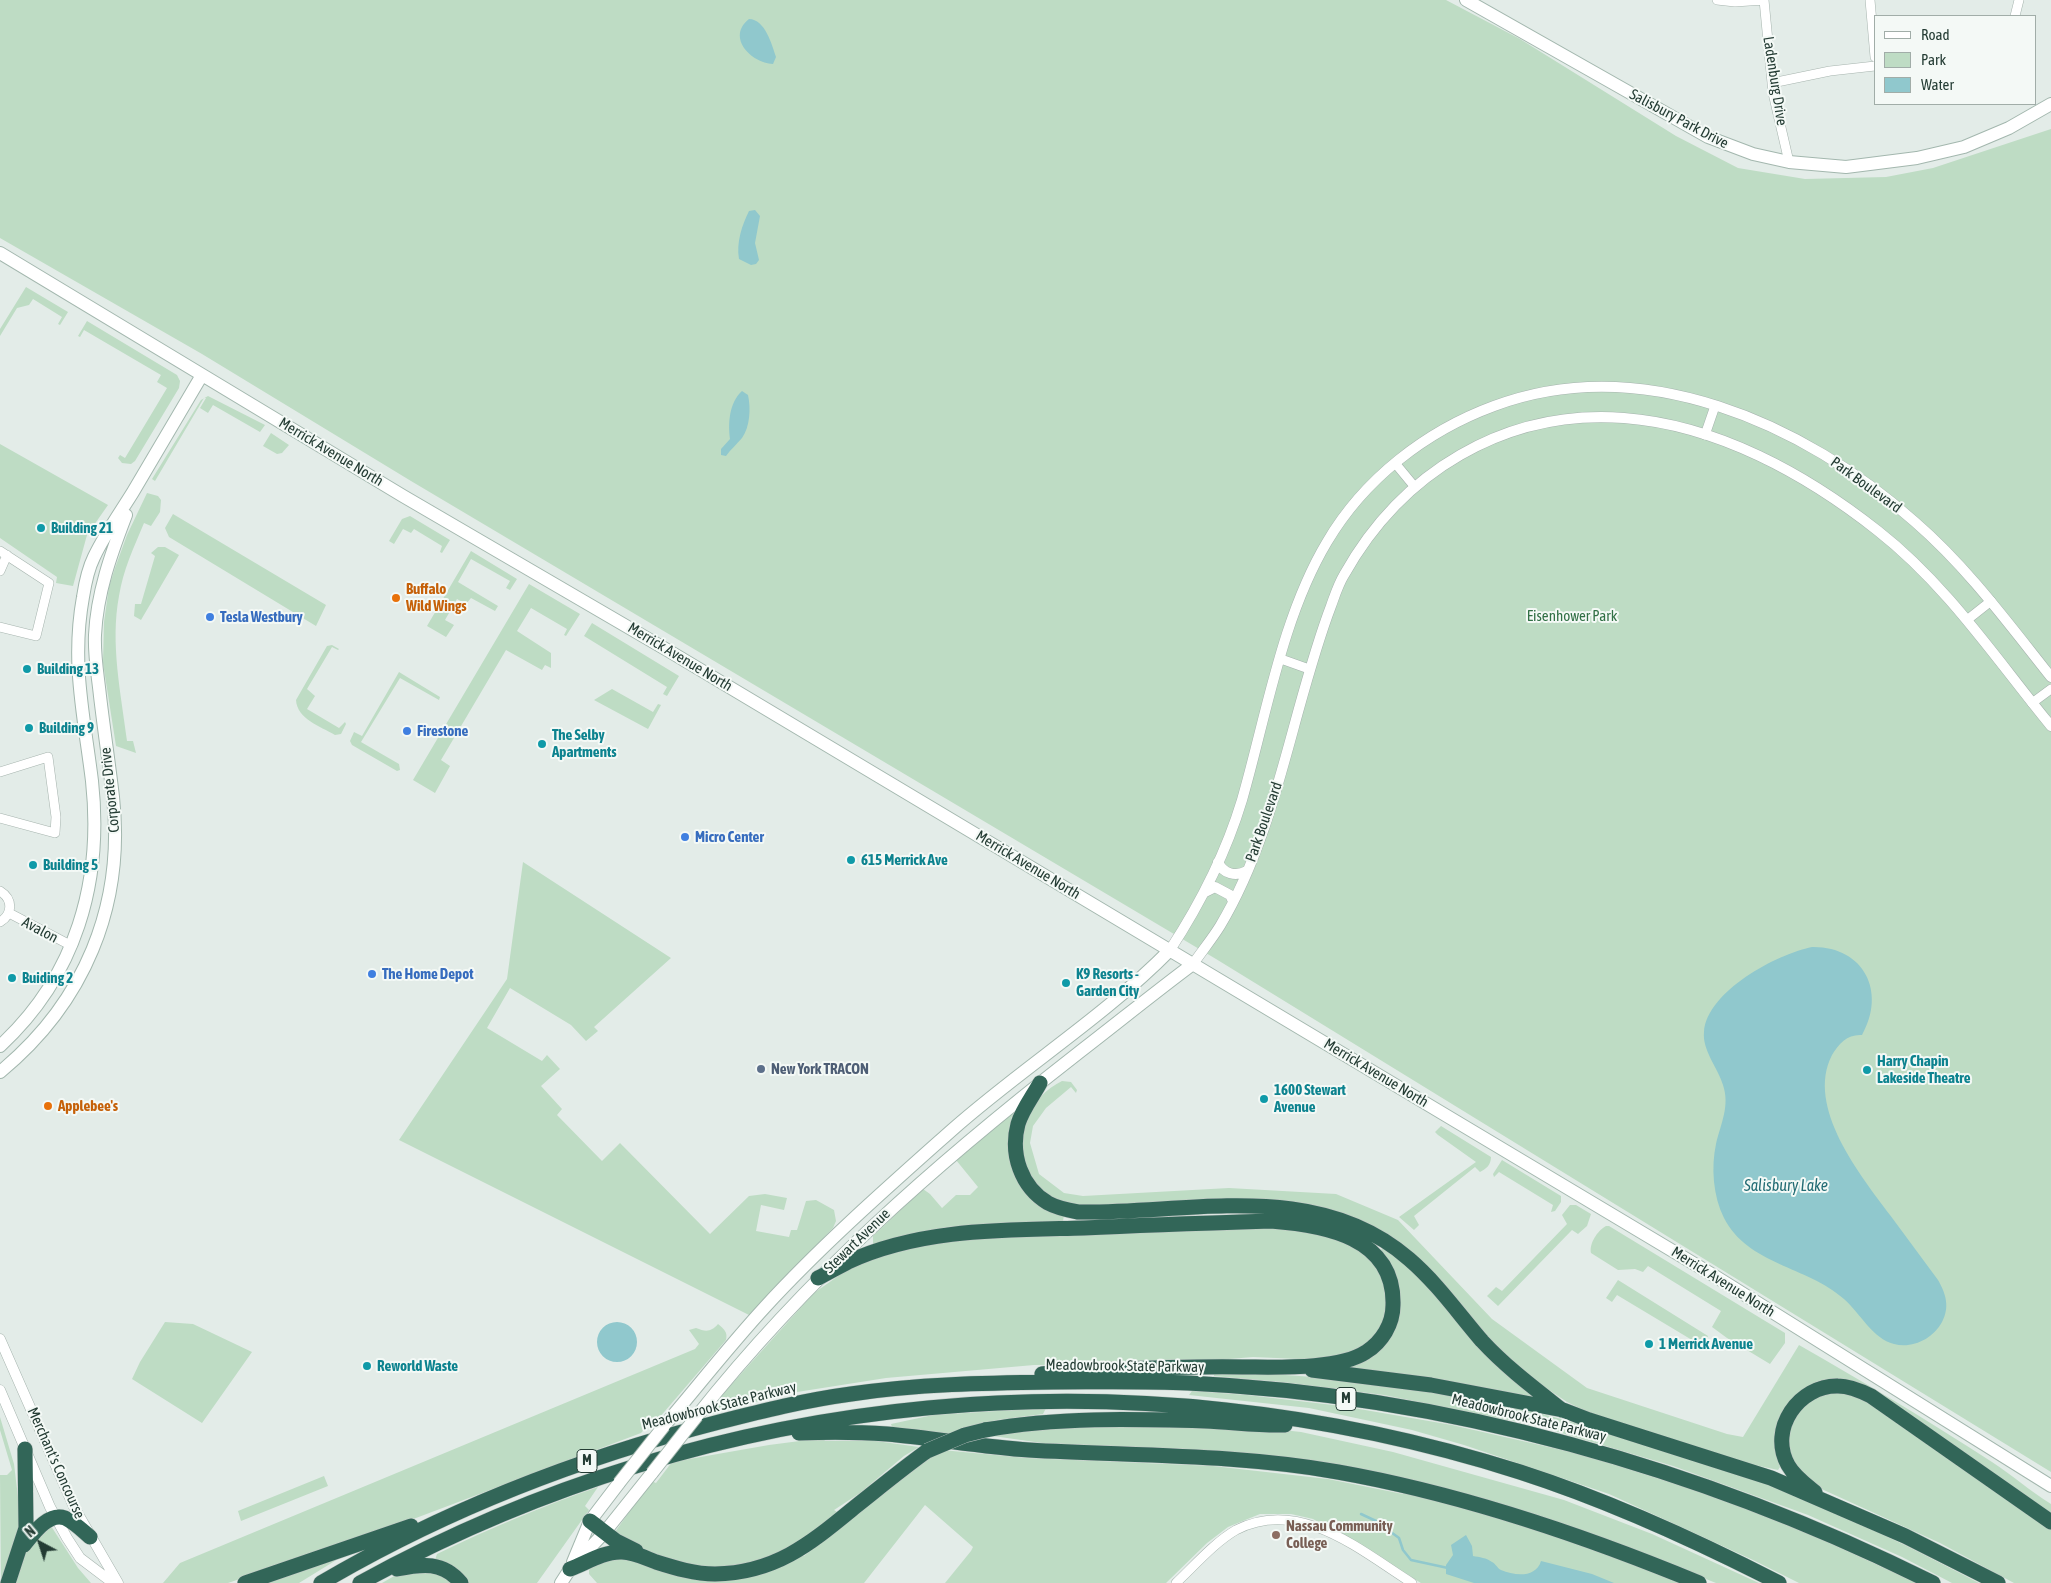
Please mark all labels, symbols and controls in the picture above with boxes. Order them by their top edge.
legend [1874,15,2036,105]
text: Road [1921,26,1950,43]
street label: Ladenburg Drive [1759,35,1791,127]
text: Park [1921,51,1946,68]
text: Water [1921,76,1954,93]
street label: Salisbury Park Drive [1627,85,1731,153]
street label: Merrick Avenue North [275,414,387,490]
street label: Park Boulevard [1827,453,1905,517]
place label: Building 21 [51,519,113,537]
marker: Building 21 [35,522,47,534]
place label: Buffalo Wild Wings [406,580,467,615]
marker: Buffalo Wild Wings [390,592,402,604]
park label: Eisenhower Park [1527,607,1617,625]
place label: Tesla Westbury [220,608,303,626]
marker: Tesla Westbury [204,611,216,623]
street label: Merrick Avenue North [624,619,736,695]
place label: Building 13 [37,660,99,678]
marker: Building 13 [21,663,33,675]
place label: Building 9 [39,719,94,737]
marker: Building 9 [23,722,35,734]
place label: Firestone [417,722,468,740]
marker: Firestone [401,725,413,737]
place label: The Selby Apartments [552,726,617,761]
marker: The Selby Apartments [536,738,548,750]
street label: Corporate Drive [97,746,123,834]
street label: Park Boulevard [1242,780,1286,864]
street label: Merrick Avenue North [972,827,1084,903]
place label: Micro Center [695,828,764,846]
marker: Micro Center [679,831,691,843]
place label: 615 Merrick Ave [861,851,948,869]
marker: 615 Merrick Ave [845,854,857,866]
place label: Building 5 [43,856,98,874]
marker: Building 5 [27,859,39,871]
street label: Avalon [19,913,61,947]
place label: The Home Depot [382,965,474,983]
place label: K9 Resorts - Garden City [1076,965,1139,1000]
marker: The Home Depot [366,968,378,980]
place label: Buiding 2 [22,969,73,987]
marker: Buiding 2 [6,972,18,984]
marker: K9 Resorts - Garden City [1060,977,1072,989]
street label: Merrick Avenue North [1320,1035,1432,1111]
place label: Harry Chapin Lakeside Theatre [1877,1052,1971,1087]
place label: New York TRACON [771,1060,869,1078]
marker: New York TRACON [755,1063,767,1075]
marker: Harry Chapin Lakeside Theatre [1861,1064,1873,1076]
place label: 1600 Stewart Avenue [1274,1081,1346,1116]
marker: 1600 Stewart Avenue [1258,1093,1270,1105]
place label: Applebee's [58,1097,118,1115]
marker: Applebee's [42,1100,54,1112]
water label: Salisbury Lake [1744,1176,1828,1196]
street label: Stewart Avenue [820,1205,894,1277]
street label: Merrick Avenue North [1668,1243,1778,1321]
place label: 1 Merrick Avenue [1659,1335,1753,1353]
marker: 1 Merrick Avenue [1643,1338,1655,1350]
street label: Meadowbrook State Parkway [1045,1356,1205,1376]
place label: Reworld Waste [377,1357,458,1375]
marker: Reworld Waste [361,1360,373,1372]
street label: Meadowbrook State Parkway [640,1378,798,1434]
road number: M [1336,1388,1356,1410]
street label: Meadowbrook State Parkway [1450,1390,1608,1446]
street label: Merchant's Concourse [23,1405,89,1521]
road number: M [577,1450,597,1472]
place label: Nassau Community College [1286,1517,1393,1552]
north arrow [15,1518,65,1568]
text: N [22,1523,39,1540]
marker: Nassau Community College [1270,1529,1282,1541]

